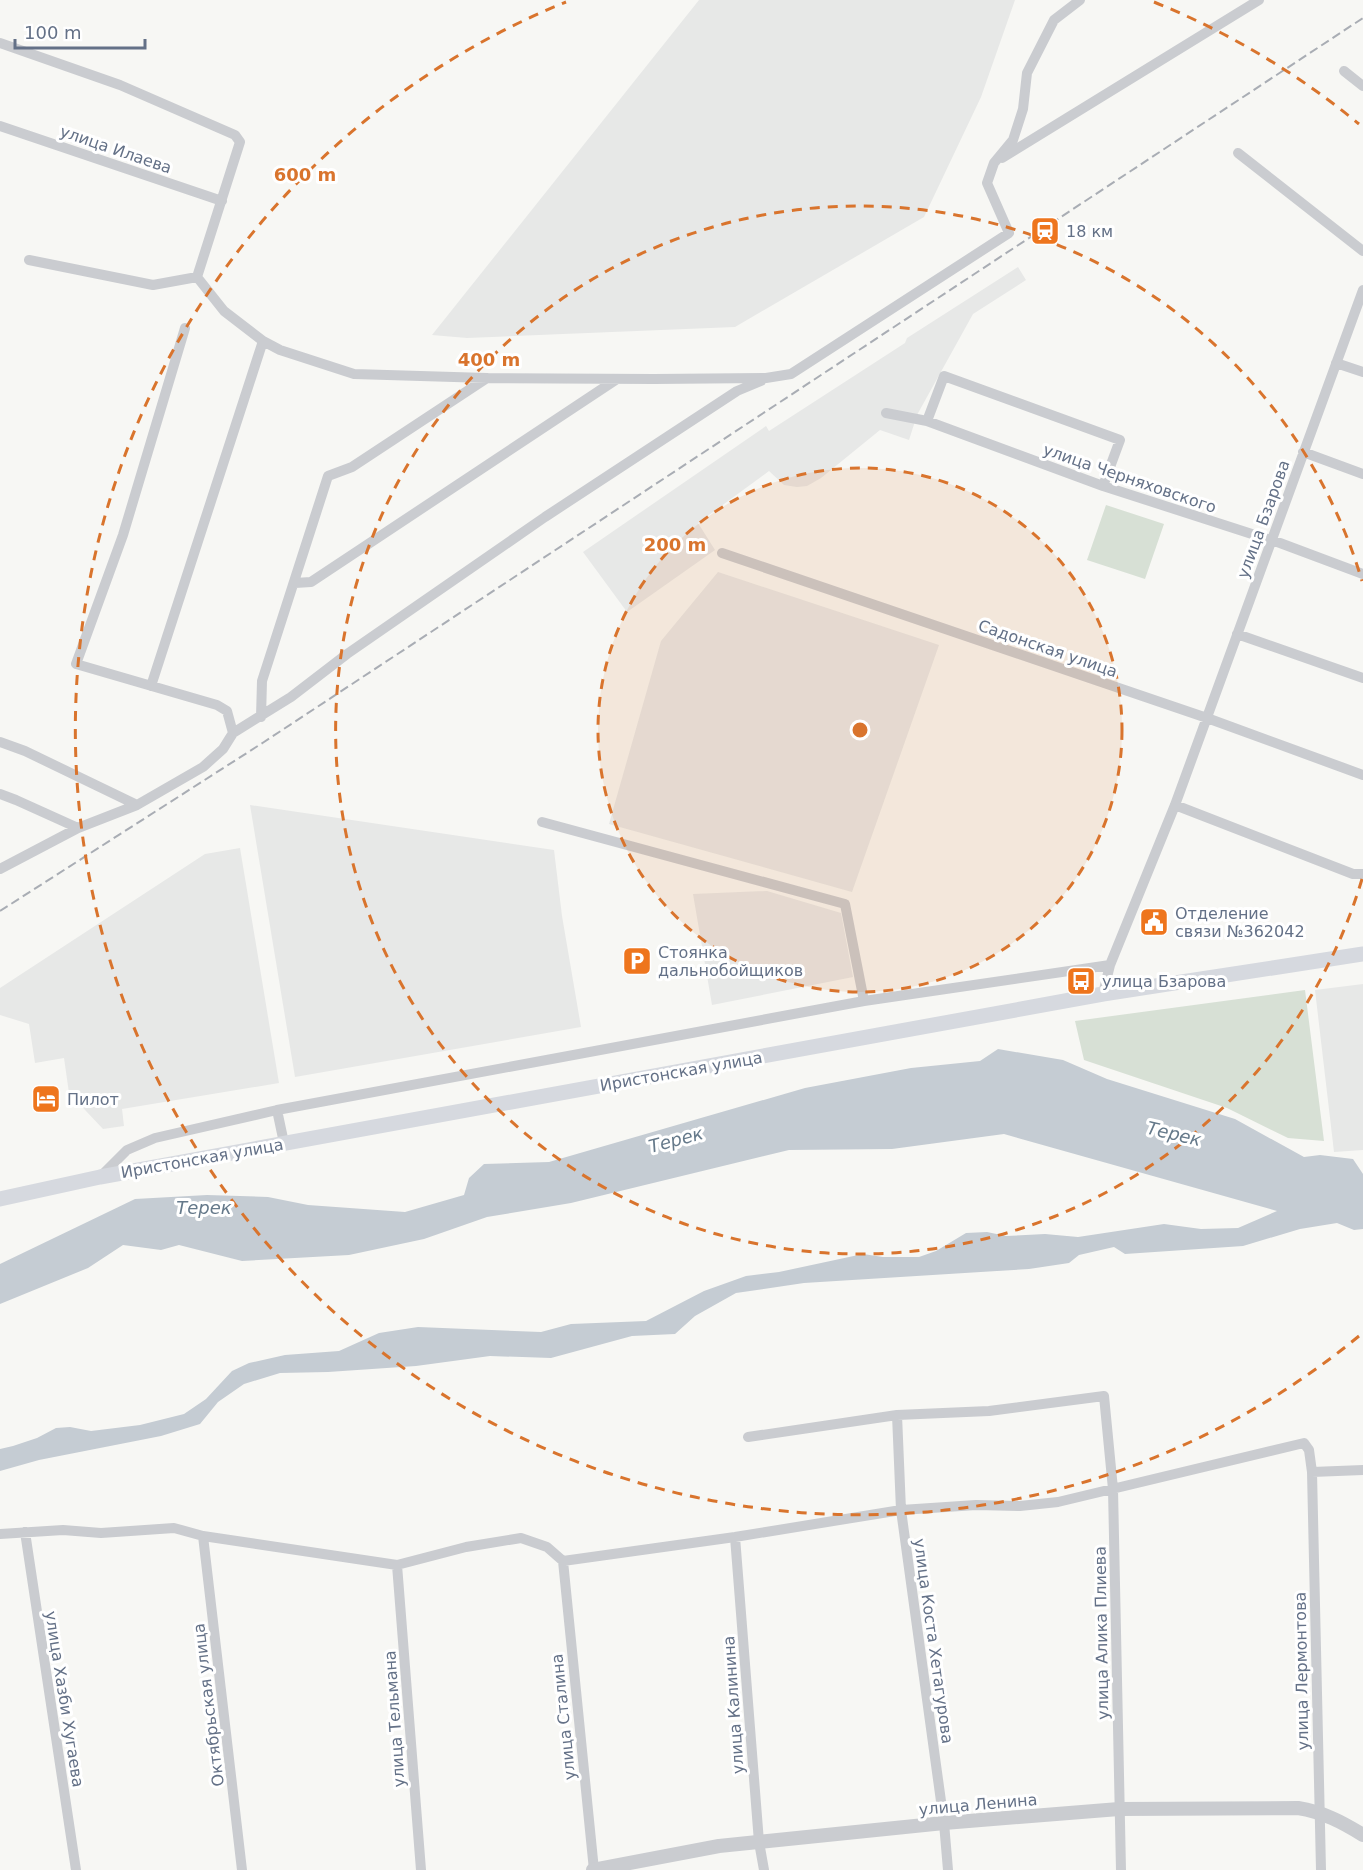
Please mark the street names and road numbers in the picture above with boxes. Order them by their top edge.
street label: улица Илаева [57,121,174,177]
street label: улица Черняховского [1041,440,1219,517]
street label: улица Бзарова [1233,457,1294,581]
street label: Садонская улица [976,616,1120,681]
street label: Иристонская улица [598,1048,764,1095]
street label: Иристонская улица [119,1135,285,1182]
street label: улица Коста Хетагурова [910,1537,957,1745]
street label: улица Алика Плиева [1090,1546,1113,1720]
street label: улица Лермонтова [1291,1592,1312,1750]
street label: улица Хазби Хугаева [41,1610,88,1789]
street label: Октябрьская улица [189,1622,228,1788]
street label: улица Калинина [719,1635,748,1775]
street label: улица Тельмана [380,1650,409,1788]
street label: улица Сталина [547,1653,580,1781]
street label: улица Ленина [918,1790,1038,1819]

